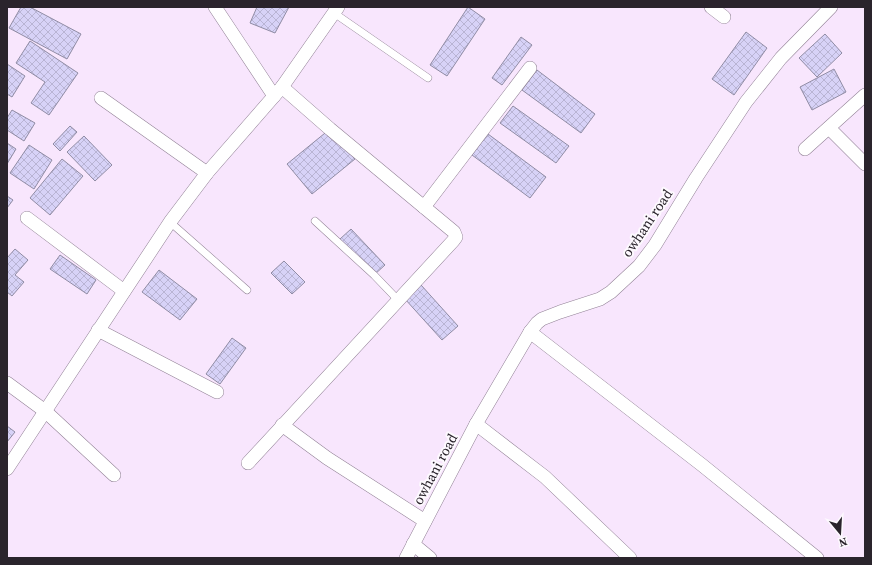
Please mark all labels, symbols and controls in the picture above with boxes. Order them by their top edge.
street label: owhani road [617,185,677,261]
street label: owhani road [408,430,462,508]
north arrow [820,513,860,553]
text: N [837,534,849,550]

